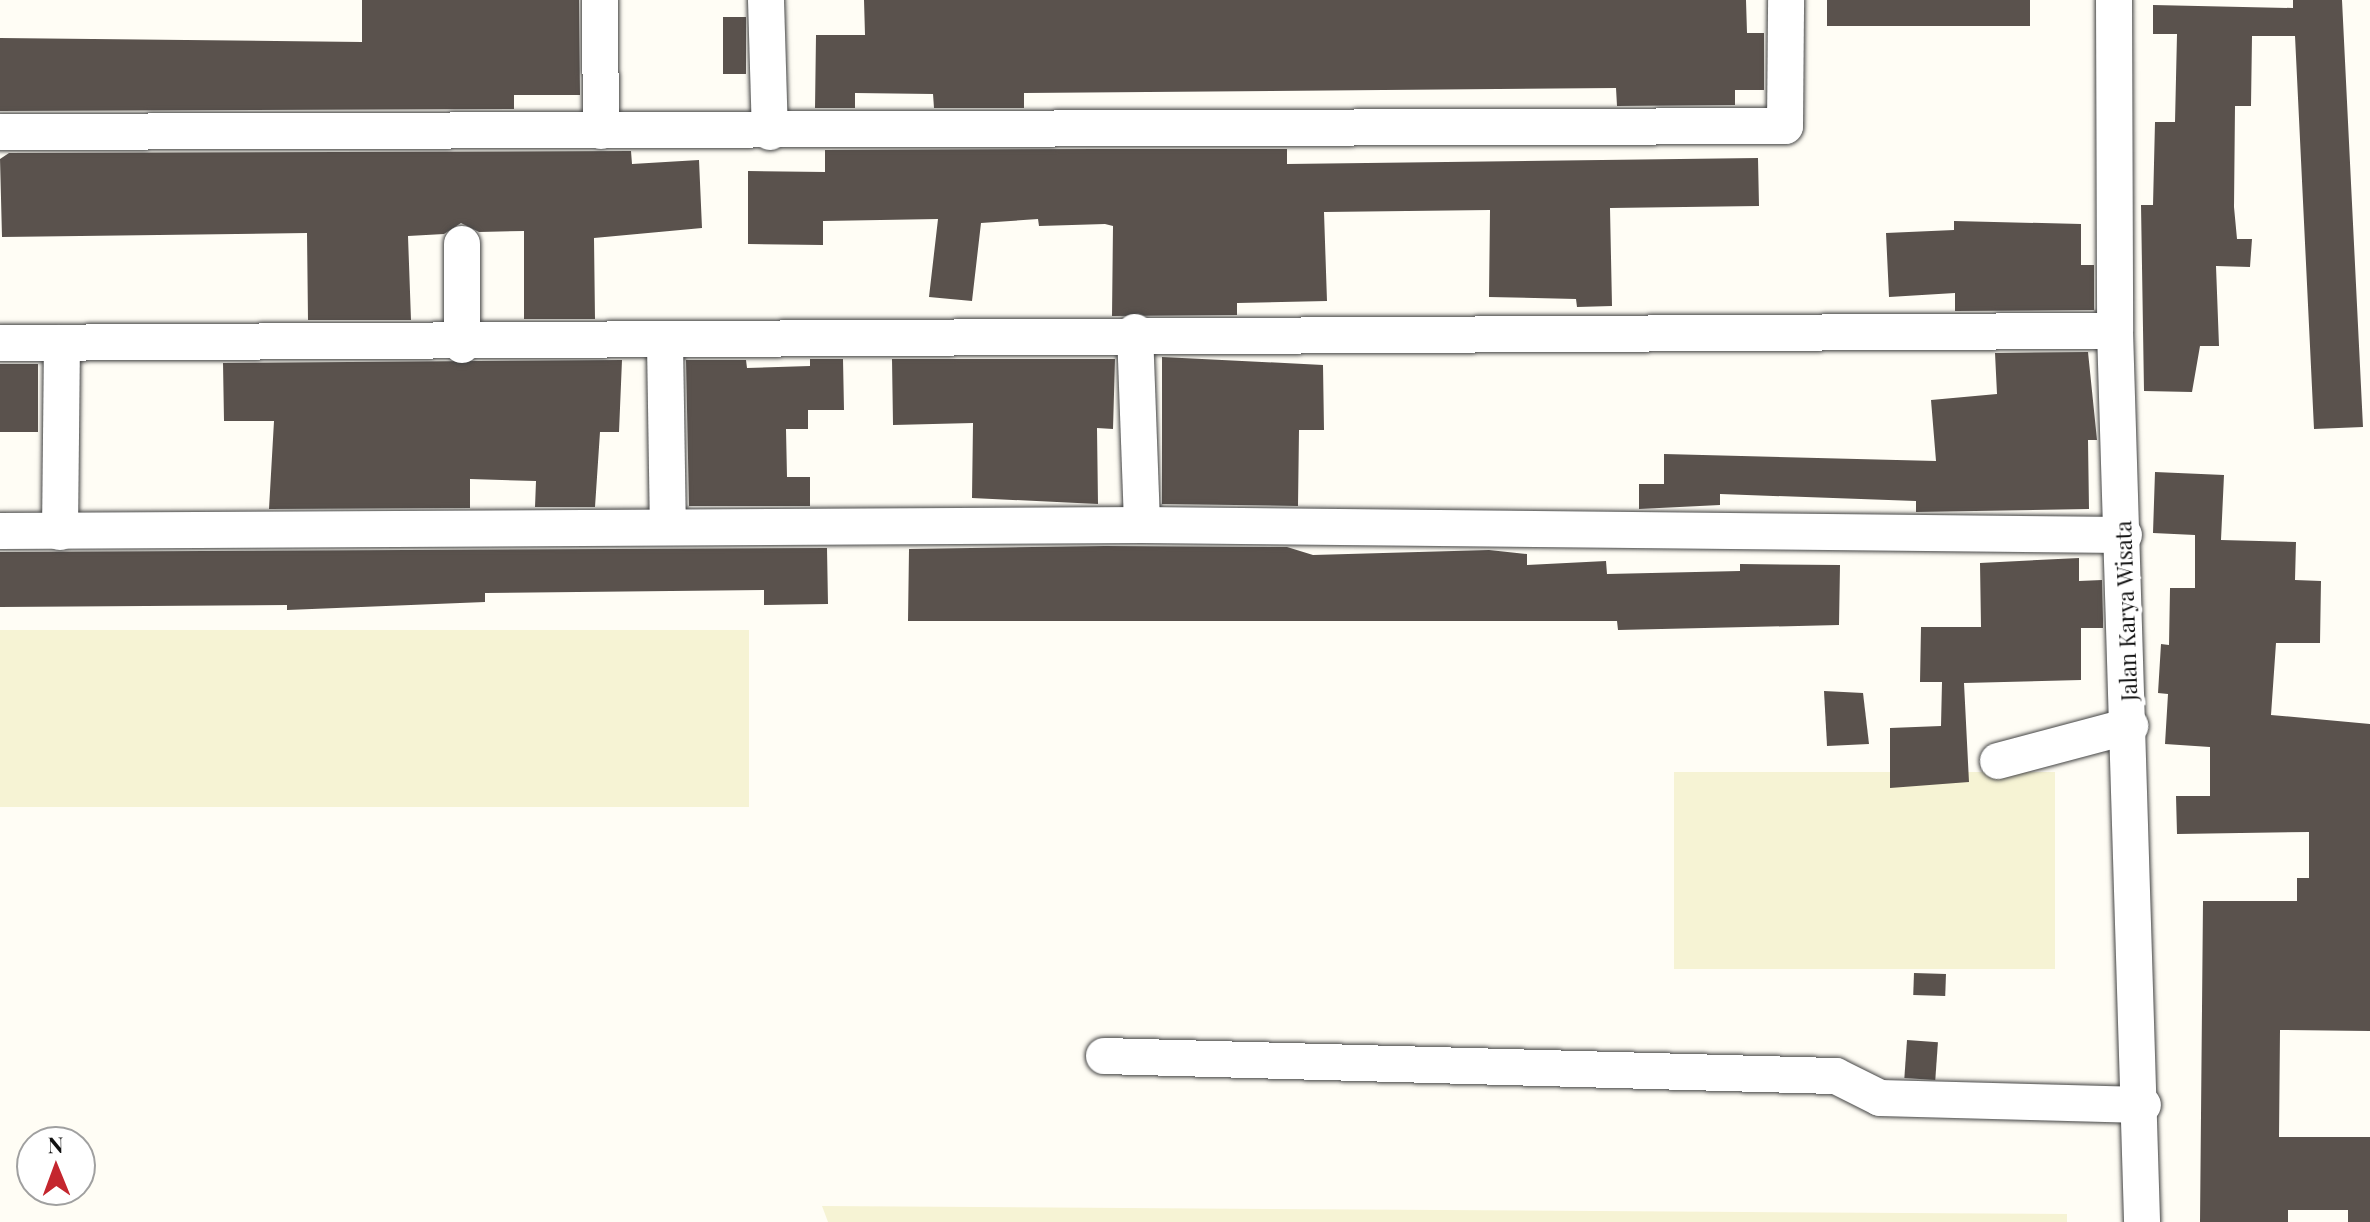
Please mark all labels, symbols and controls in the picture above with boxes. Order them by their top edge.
street label: Jalan Karya Wisata [2110,520,2142,702]
north arrow [16,1126,96,1206]
text: N [47,1129,64,1159]

